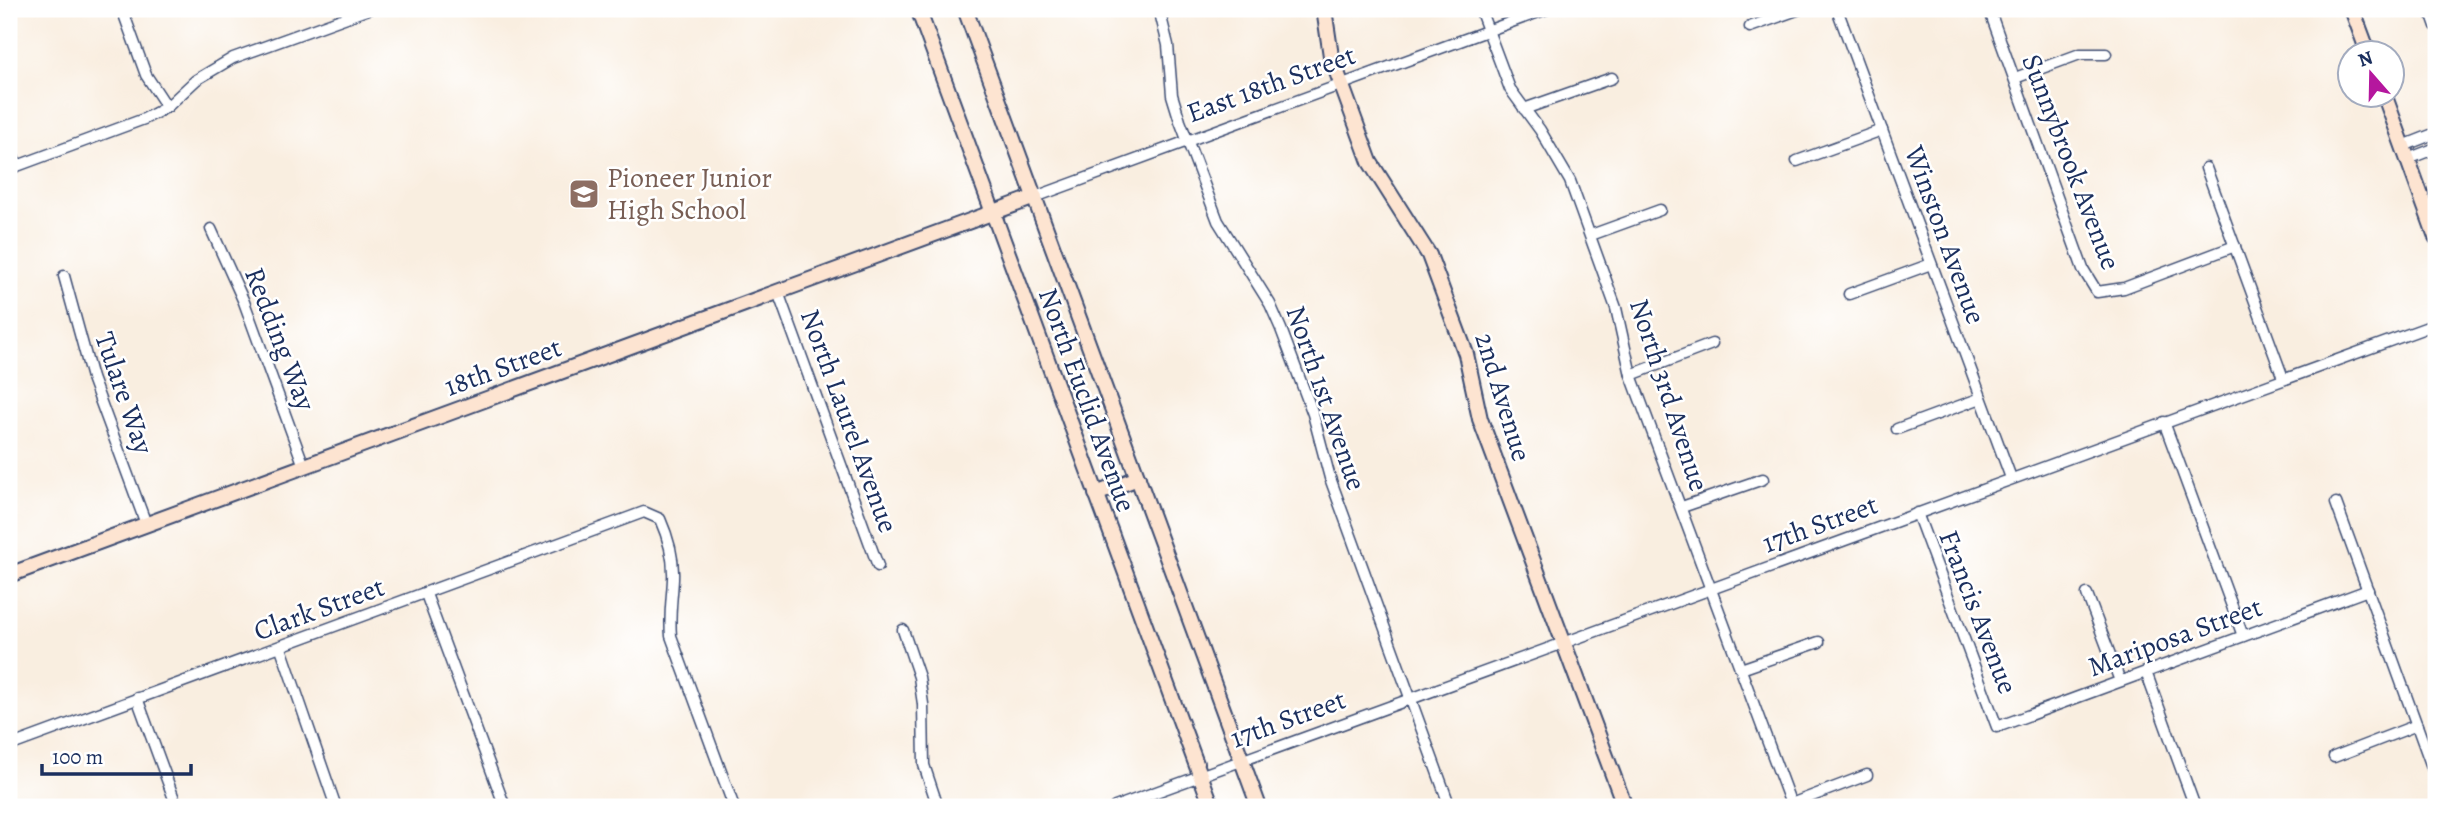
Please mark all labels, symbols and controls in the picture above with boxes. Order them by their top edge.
street label: East 18th Street [1181,36,1361,132]
north arrow [2336,38,2406,108]
text: N [2355,44,2377,74]
street label: Sunnybrook Avenue [2012,49,2130,275]
street label: Winston Avenue [1895,140,1995,329]
place label: Pioneer Junior High School [607,159,772,229]
school or university icon: Pioneer Junior High School [567,177,601,211]
street label: Redding Way [235,262,325,417]
street label: North Euclid Avenue [1029,283,1145,517]
street label: North 3rd Avenue [1620,294,1718,496]
street label: North 1st Avenue [1277,301,1375,495]
street label: North Laurel Avenue [791,304,907,538]
street label: Tulare Way [85,327,163,460]
street label: 18th Street [439,328,567,406]
street label: 2nd Avenue [1465,328,1541,466]
street label: 17th Street [1757,486,1883,562]
street label: Francis Avenue [1929,525,2027,699]
street label: Clark Street [248,568,390,650]
street label: Mariposa Street [2083,588,2267,686]
street label: 17th Street [1225,681,1351,757]
scale bar [42,732,191,776]
text: 100 m [52,743,103,771]

